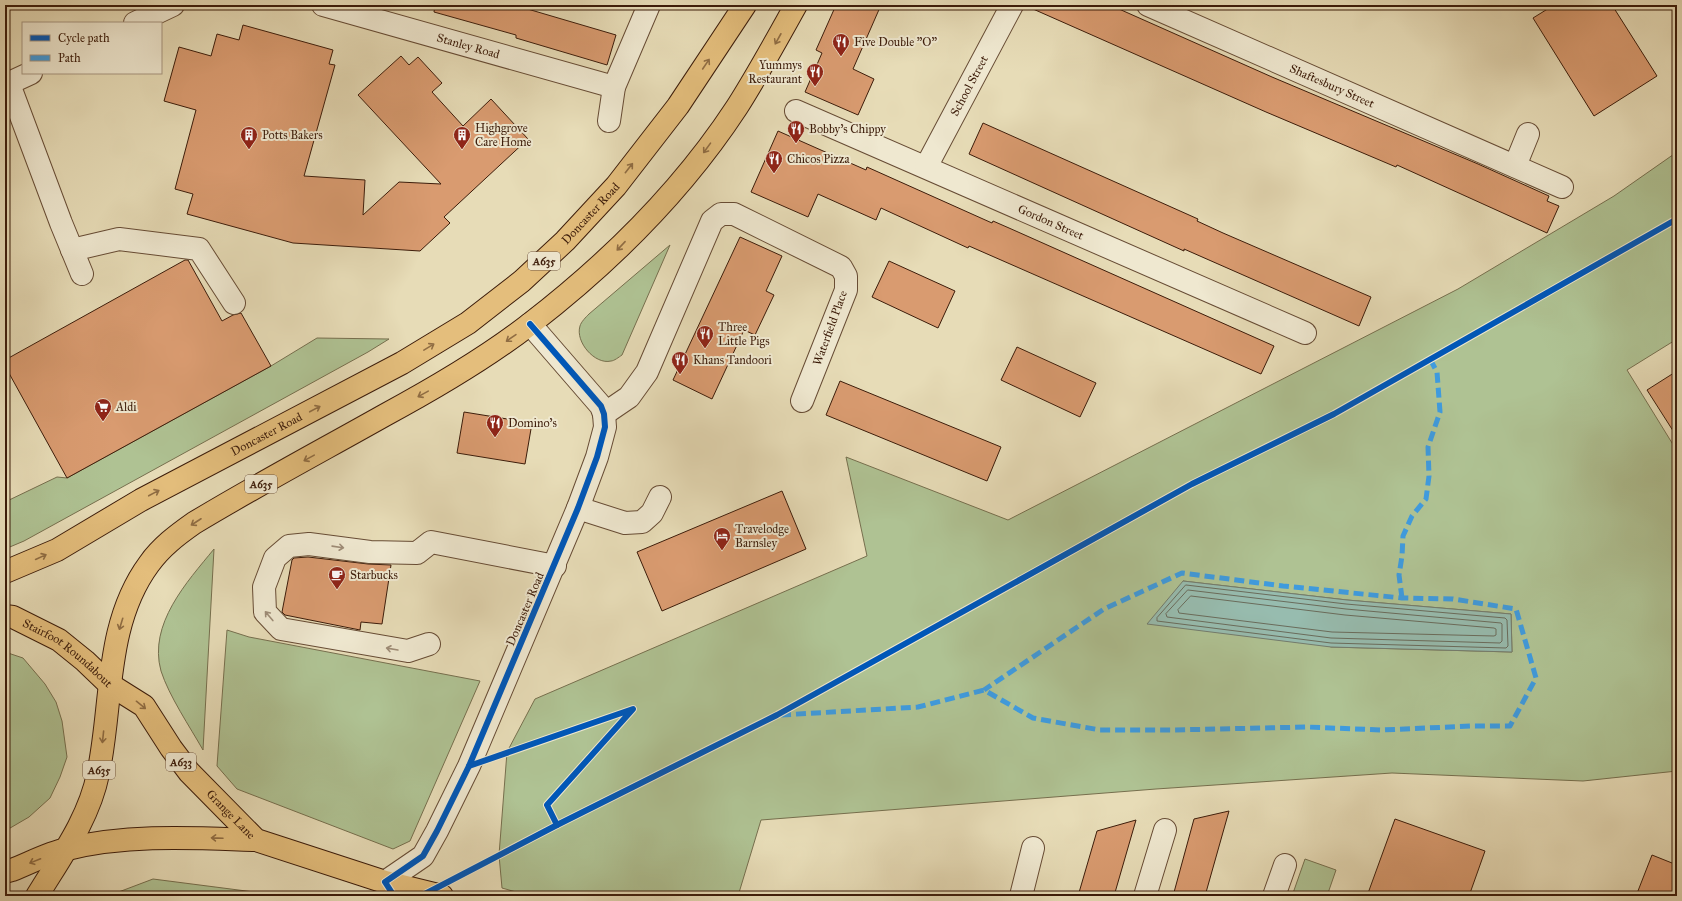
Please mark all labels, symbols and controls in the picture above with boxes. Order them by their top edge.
legend [22,22,162,74]
street label: Stanley Road [435,30,501,61]
text: Cycle path [58,31,110,45]
restaurant icon: Five Double "O" [831,32,851,57]
one-way arrow [773,33,781,45]
place label: Five Double "O" [854,35,938,49]
text: Path [58,51,81,65]
street label: School Street [947,52,991,118]
one-way arrow [703,58,711,70]
place label: Yummys Restaurant [748,58,803,86]
street label: Shaftesbury Street [1287,61,1377,111]
restaurant icon: Yummys Restaurant [805,62,825,87]
restaurant icon: Bobby's Chippy [786,119,806,144]
place label: Highgrove Care Home [475,121,532,149]
place label: Bobby's Chippy [809,122,886,136]
building icon: Potts Bakers [239,125,259,150]
building icon: Highgrove Care Home [452,125,472,150]
place label: Potts Bakers [262,128,323,142]
one-way arrow [703,142,711,153]
restaurant icon: Chicos Pizza [764,149,784,174]
place label: Chicos Pizza [787,152,851,166]
one-way arrow [625,163,634,174]
street label: Doncaster Road [559,180,622,247]
street label: Gordon Street [1016,202,1087,243]
one-way arrow [617,241,626,251]
road number: A635 [528,252,560,270]
street label: Waterfield Place [810,289,850,367]
place label: Three Little Pigs [718,320,770,349]
restaurant icon: Three Little Pigs [695,324,715,349]
one-way arrow [505,334,516,342]
one-way arrow [423,343,435,351]
restaurant icon: Khans Tandoori [670,350,690,375]
place label: Khans Tandoori [693,353,773,367]
one-way arrow [417,391,429,399]
supermarket icon: Aldi [93,397,113,422]
place label: Aldi [115,400,137,414]
one-way arrow [309,405,321,412]
street label: Doncaster Road [228,410,305,459]
restaurant icon: Domino's [485,413,505,438]
place label: Domino's [508,416,557,430]
one-way arrow [303,454,315,462]
road number: A635 [245,475,277,493]
one-way arrow [148,489,160,496]
one-way arrow [190,518,202,526]
place label: Travelodge Barnsley [735,522,789,550]
hotel icon: Travelodge Barnsley [712,526,732,551]
one-way arrow [331,544,344,551]
one-way arrow [35,553,47,560]
cafe icon: Starbucks [327,565,347,590]
place label: Starbucks [350,568,398,582]
street label: Doncaster Road [503,570,547,648]
one-way arrow [265,611,274,621]
street label: Stairfoot Roundabout [20,616,116,691]
one-way arrow [117,617,124,630]
one-way arrow [386,644,399,652]
one-way arrow [136,701,147,710]
one-way arrow [100,730,107,743]
road number: A633 [166,753,196,771]
road number: A635 [83,761,115,779]
street label: Grange Lane [204,787,258,842]
one-way arrow [211,835,224,842]
one-way arrow [30,858,42,865]

